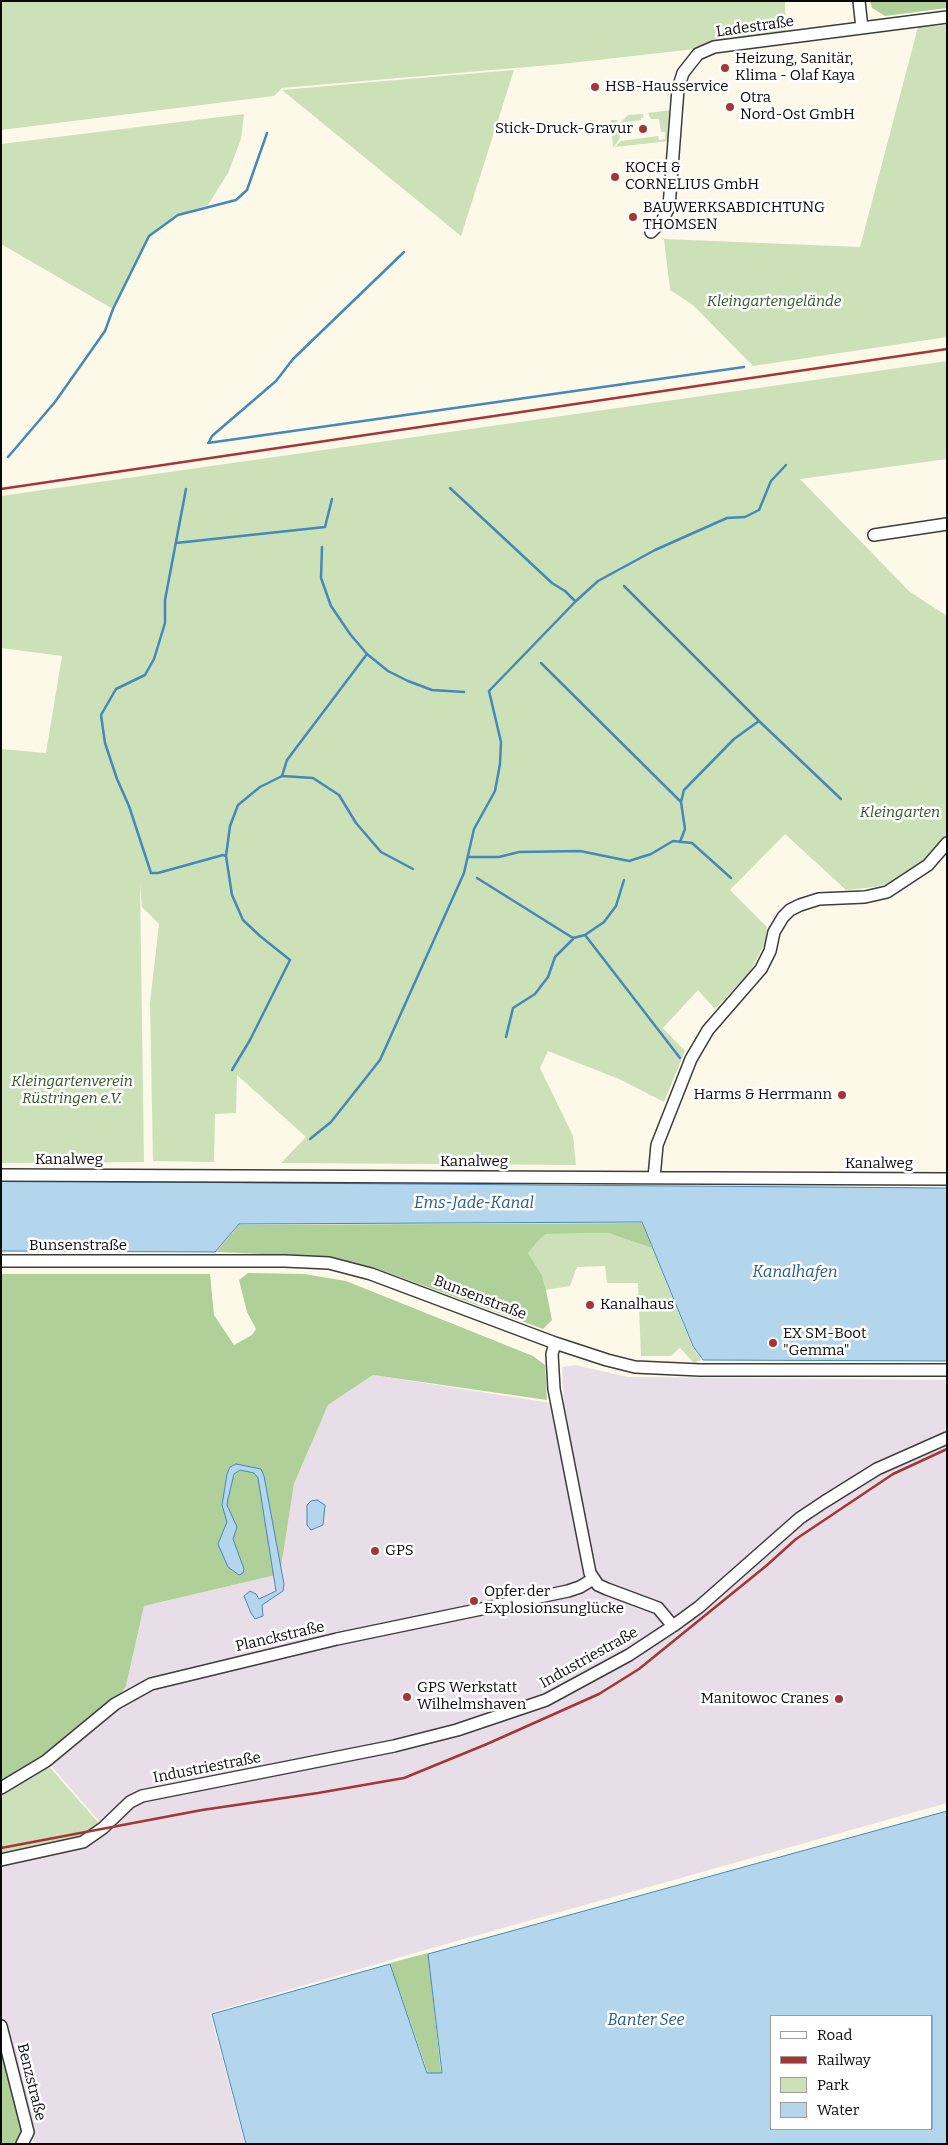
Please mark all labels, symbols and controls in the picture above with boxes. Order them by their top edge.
street label: Ladestraße [715,13,795,41]
place label: Heizung, Sanitär, Klima - Olaf Kaya [735,50,855,85]
marker: Heizung, Sanitär, Klima - Olaf Kaya [719,62,731,74]
place label: HSB-Hausservice [605,78,728,96]
marker: HSB-Hausservice [589,81,601,93]
place label: Otra Nord-Ost GmbH [740,89,855,124]
marker: Otra Nord-Ost GmbH [724,101,736,113]
place label: Stick-Druck-Gravur [495,120,633,138]
marker: Stick-Druck-Gravur [637,123,649,135]
place label: KOCH & CORNELIUS GmbH [625,159,759,194]
marker: KOCH & CORNELIUS GmbH [609,171,621,183]
place label: BAUWERKSABDICHTUNG THOMSEN [643,199,825,234]
marker: BAUWERKSABDICHTUNG THOMSEN [627,211,639,223]
park label: Kleingartengelände [707,293,841,311]
park label: Kleingarten [860,804,940,822]
park label: Kleingartenverein Rüstringen e.V. [11,1073,133,1108]
place label: Harms & Herrmann [694,1086,832,1104]
marker: Harms & Herrmann [836,1089,848,1101]
street label: Kanalweg [35,1151,103,1169]
street label: Kanalweg [440,1153,508,1171]
street label: Kanalweg [845,1155,913,1173]
water label: Ems-Jade-Kanal [414,1194,534,1214]
street label: Bunsenstraße [29,1237,127,1255]
water label: Kanalhafen [752,1263,838,1283]
street label: Bunsenstraße [431,1272,529,1324]
place label: Kanalhaus [600,1296,674,1314]
marker: Kanalhaus [584,1299,596,1311]
place label: EX SM-Boot "Gemma" [783,1325,866,1360]
marker: EX SM-Boot "Gemma" [767,1337,779,1349]
place label: GPS [385,1542,414,1560]
marker: GPS [369,1545,381,1557]
place label: Opfer der Explosionsunglücke [484,1583,624,1618]
marker: Opfer der Explosionsunglücke [468,1595,480,1607]
street label: Planckstraße [234,1618,326,1656]
street label: Industriestraße [537,1624,641,1692]
place label: GPS Werkstatt Wilhelmshaven [417,1679,526,1714]
place label: Manitowoc Cranes [701,1690,829,1708]
marker: GPS Werkstatt Wilhelmshaven [401,1691,413,1703]
marker: Manitowoc Cranes [833,1693,845,1705]
street label: Industriestraße [152,1749,262,1787]
water label: Banter See [607,2011,685,2031]
legend [770,2015,933,2130]
text: Road [817,2026,852,2044]
street label: Benzstraße [13,2041,49,2123]
text: Railway [817,2051,871,2069]
text: Park [817,2076,849,2094]
text: Water [817,2101,859,2119]

